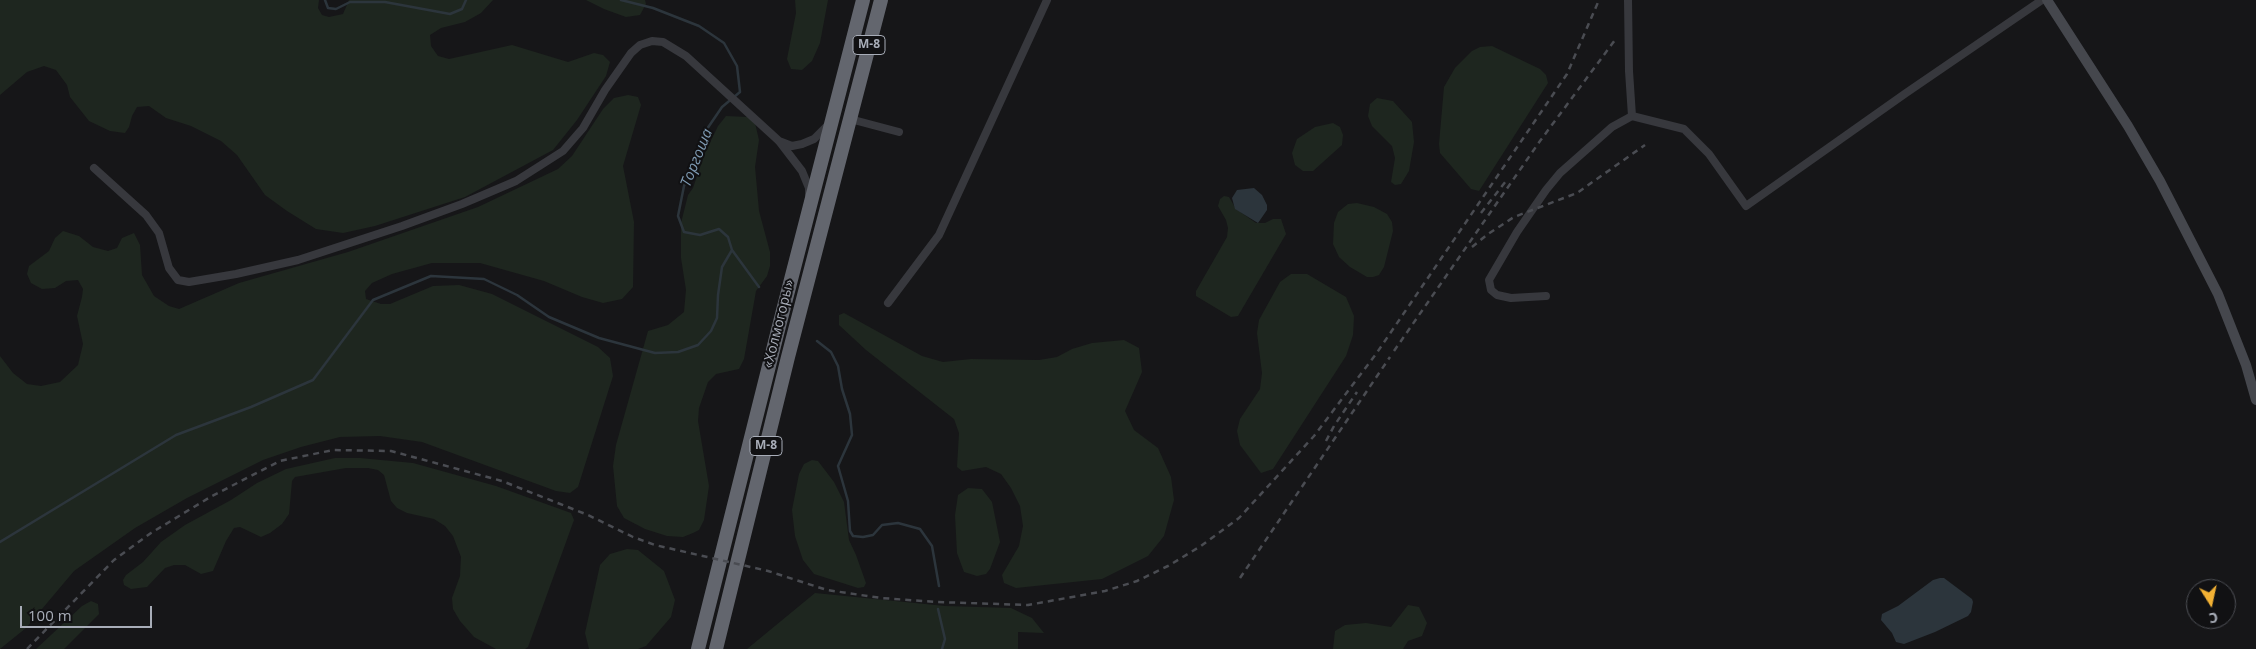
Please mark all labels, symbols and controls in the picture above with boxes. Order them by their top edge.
road number: М-8 [853,36,885,54]
water label: Торгоша [677,126,717,190]
street label: «Холмогоры» [760,278,798,370]
road number: М-8 [750,436,782,456]
north arrow [2186,579,2236,629]
scale bar [22,596,155,628]
text: 100 m [28,605,72,625]
text: С [2207,608,2220,628]

